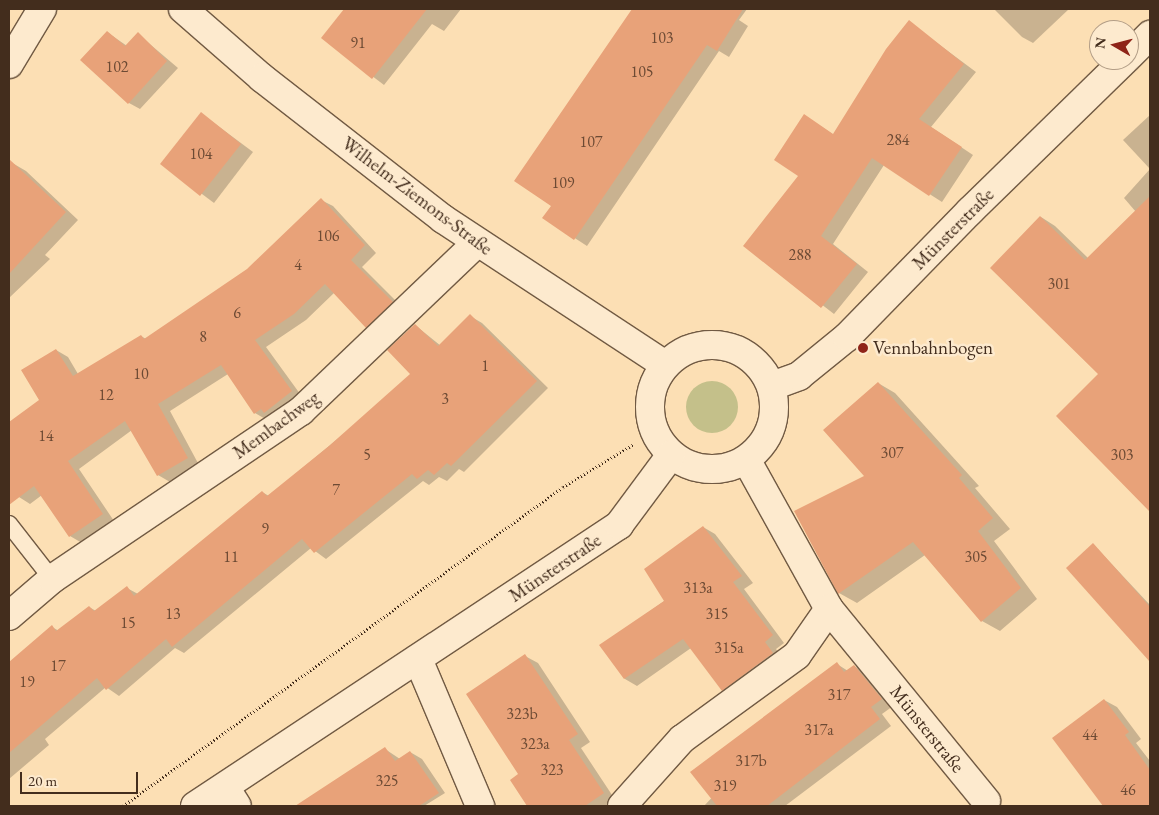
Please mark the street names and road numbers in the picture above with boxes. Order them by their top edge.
street label: Wilhelm-Ziemons-Straße [337,132,497,260]
street label: Münsterstraße [907,183,999,275]
street label: Membachweg [228,386,324,464]
street label: Münsterstraße [505,529,605,607]
street label: Münsterstraße [885,681,969,777]

